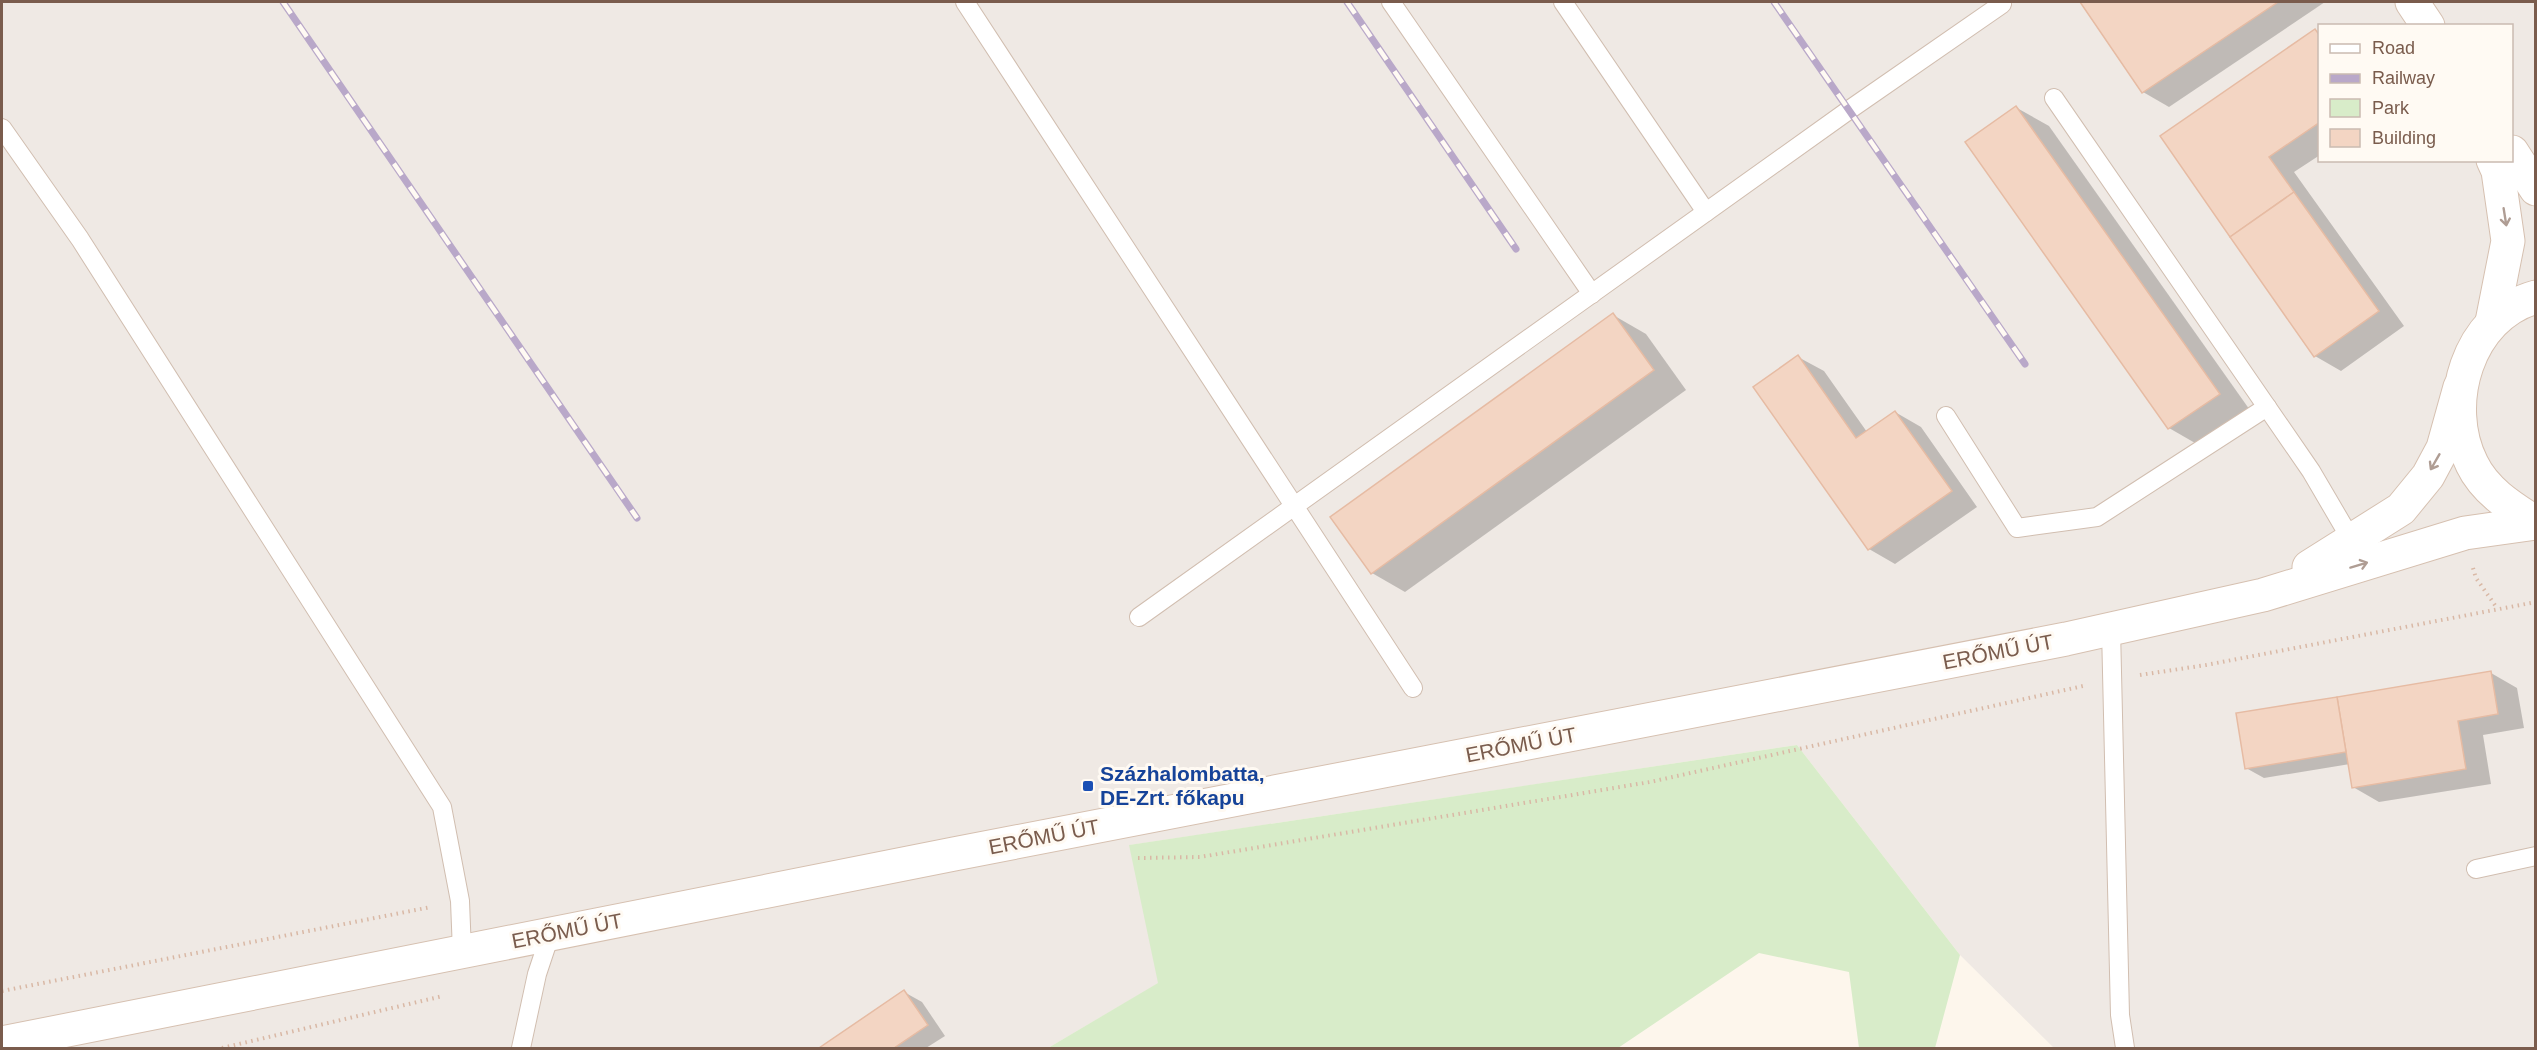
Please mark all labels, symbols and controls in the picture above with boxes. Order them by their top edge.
legend [2318,24,2513,162]
text: Road [2372,38,2415,58]
text: Railway [2372,68,2435,88]
text: Park [2372,98,2410,118]
text: Building [2372,128,2436,148]
one-way arrow [2499,207,2510,227]
one-way arrow [2429,453,2441,470]
one-way arrow [2349,559,2368,570]
street label: ERŐMŰ ÚT [1941,630,2055,673]
street label: ERŐMŰ ÚT [1464,723,1578,766]
place label: Százhalombatta, DE-Zrt. főkapu [1100,762,1265,809]
marker: Százhalombatta, DE-Zrt. főkapu [1081,779,1095,793]
street label: ERŐMŰ ÚT [987,815,1101,858]
street label: ERŐMŰ ÚT [510,909,624,952]

